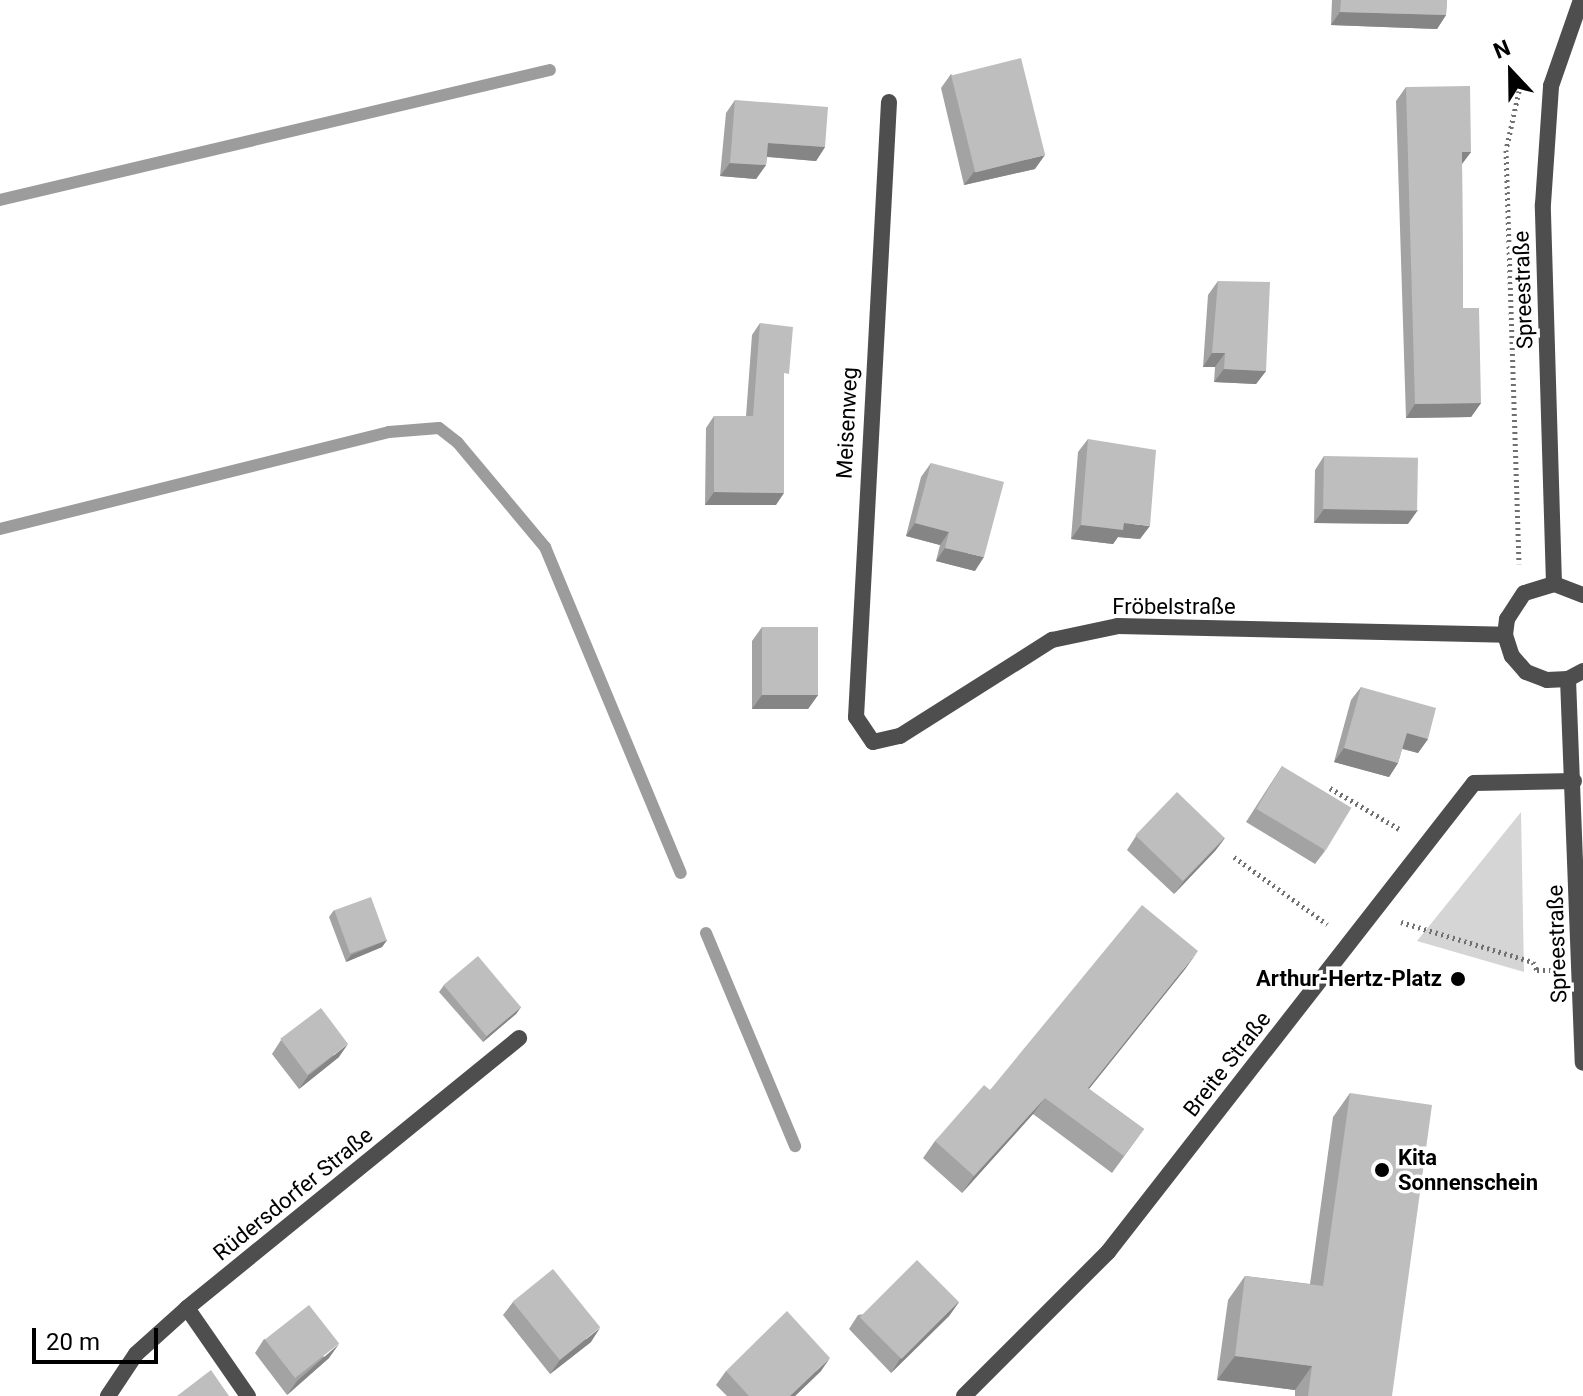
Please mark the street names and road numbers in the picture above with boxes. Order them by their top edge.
street label: Spreestraße [1508,230,1538,350]
street label: Meisenweg [831,366,863,480]
street label: Fröbelstraße [1112,594,1236,620]
street label: Spreestraße [1542,884,1572,1004]
street label: Breite Straße [1178,1006,1276,1122]
street label: Rüdersdorfer Straße [208,1122,378,1266]

